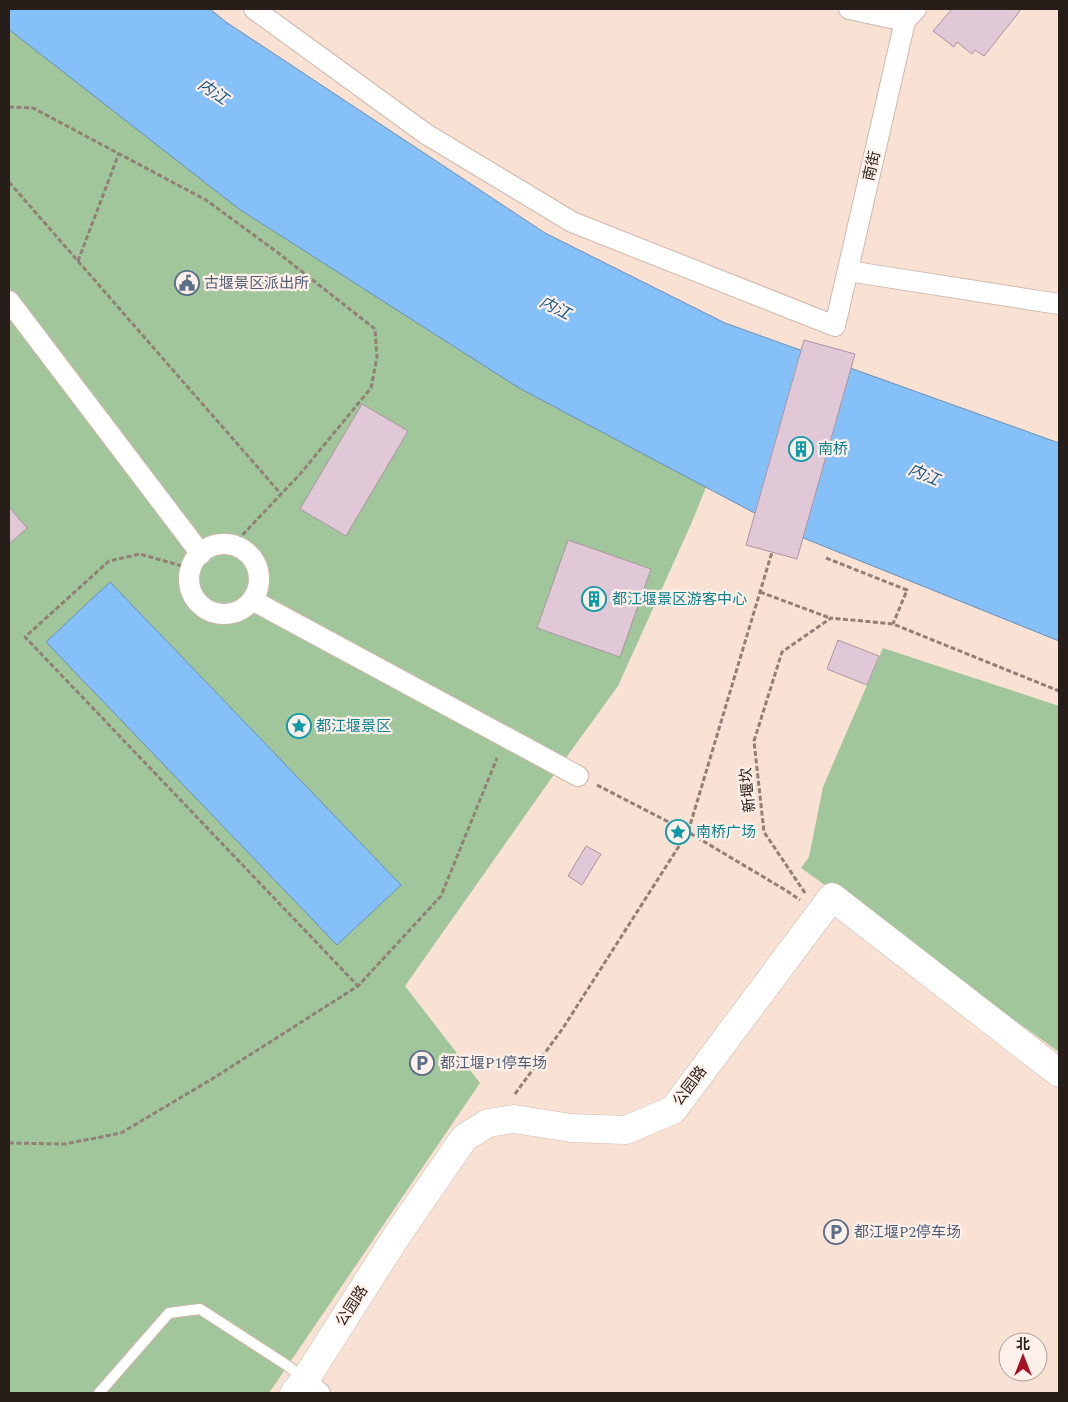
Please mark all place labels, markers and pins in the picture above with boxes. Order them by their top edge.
public building icon: 古堰景区派出所 [174,270,200,296]
place label: 古堰景区派出所 [204,272,309,295]
building icon: 南桥 [788,436,814,462]
place label: 南桥 [818,438,848,461]
building icon: 都江堰景区游客中心 [581,586,607,612]
place label: 都江堰景区游客中心 [612,588,747,611]
place icon: 都江堰景区 [286,713,312,739]
place label: 都江堰景区 [316,715,391,738]
place icon: 南桥广场 [665,819,691,845]
place label: 南桥广场 [696,821,756,844]
parking icon: 都江堰P1停车场 [409,1050,435,1076]
place label: 都江堰P1停车场 [440,1052,547,1075]
parking icon: 都江堰P2停车场 [823,1219,849,1245]
place label: 都江堰P2停车场 [854,1221,961,1244]

